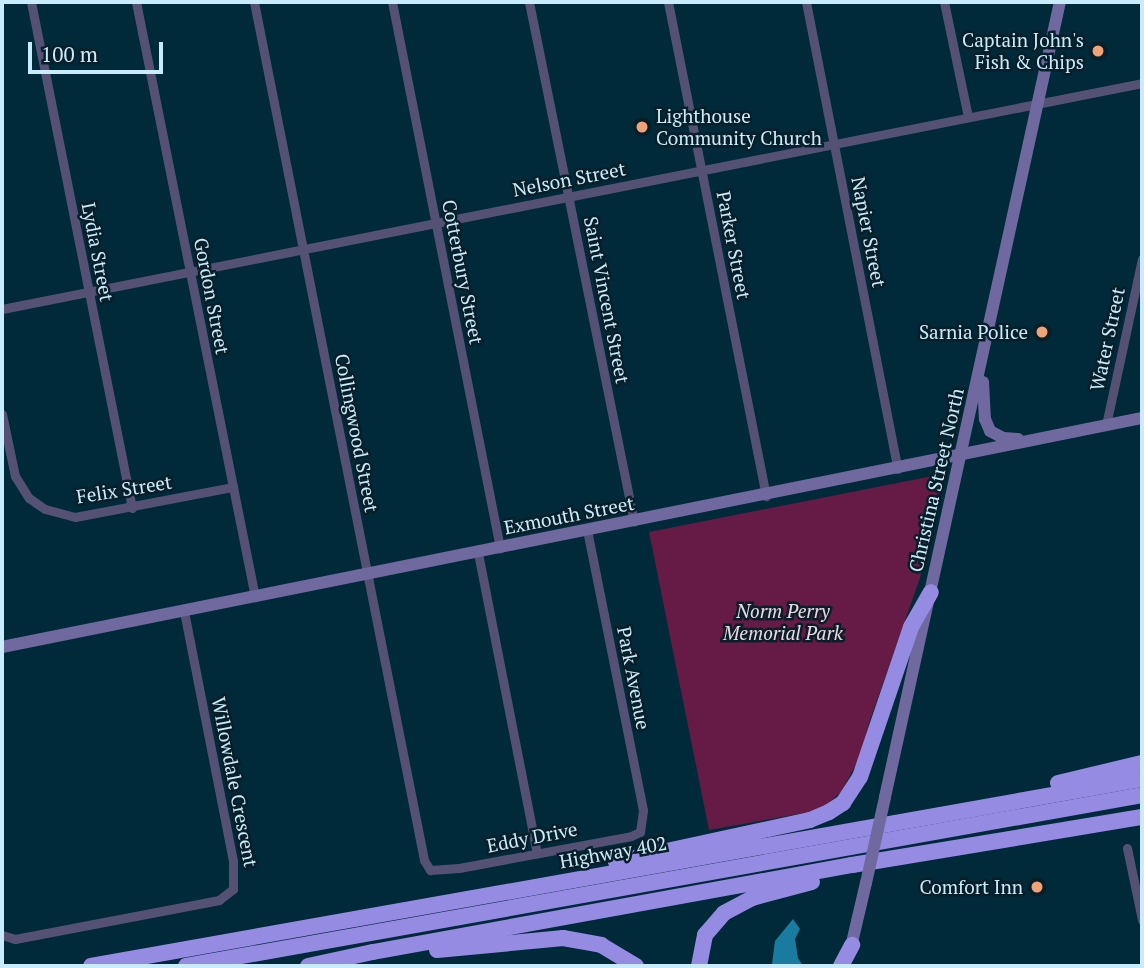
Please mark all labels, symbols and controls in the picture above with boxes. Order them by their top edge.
scale bar [32,28,166,72]
place label: Captain John's Fish & Chips [962,29,1084,73]
text: 100 m [41,40,98,68]
marker: Captain John's Fish & Chips [1090,43,1106,59]
place label: Lighthouse Community Church [656,105,822,149]
marker: Lighthouse Community Church [634,119,650,135]
street label: Nelson Street [511,157,627,201]
street label: Napier Street [847,175,891,289]
street label: Parker Street [712,189,756,301]
street label: Cotterbury Street [438,198,488,346]
street label: Lydia Street [77,201,119,303]
street label: Saint Vincent Street [580,214,634,386]
street label: Gordon Street [190,236,234,356]
street label: Water Street [1085,285,1129,393]
place label: Sarnia Police [919,321,1028,343]
marker: Sarnia Police [1034,324,1050,340]
street label: Collingwood Street [330,352,384,514]
street label: Christina Street North [904,386,968,574]
street label: Felix Street [75,470,173,508]
street label: Exmouth Street [502,491,636,539]
park label: Norm Perry Memorial Park [723,600,843,644]
street label: Park Avenue [613,624,655,732]
street label: Willowdale Crescent [207,695,263,869]
street label: Eddy Drive [485,817,579,857]
street label: Highway 402 [557,831,669,873]
place label: Comfort Inn [919,876,1023,898]
marker: Comfort Inn [1029,879,1045,895]

